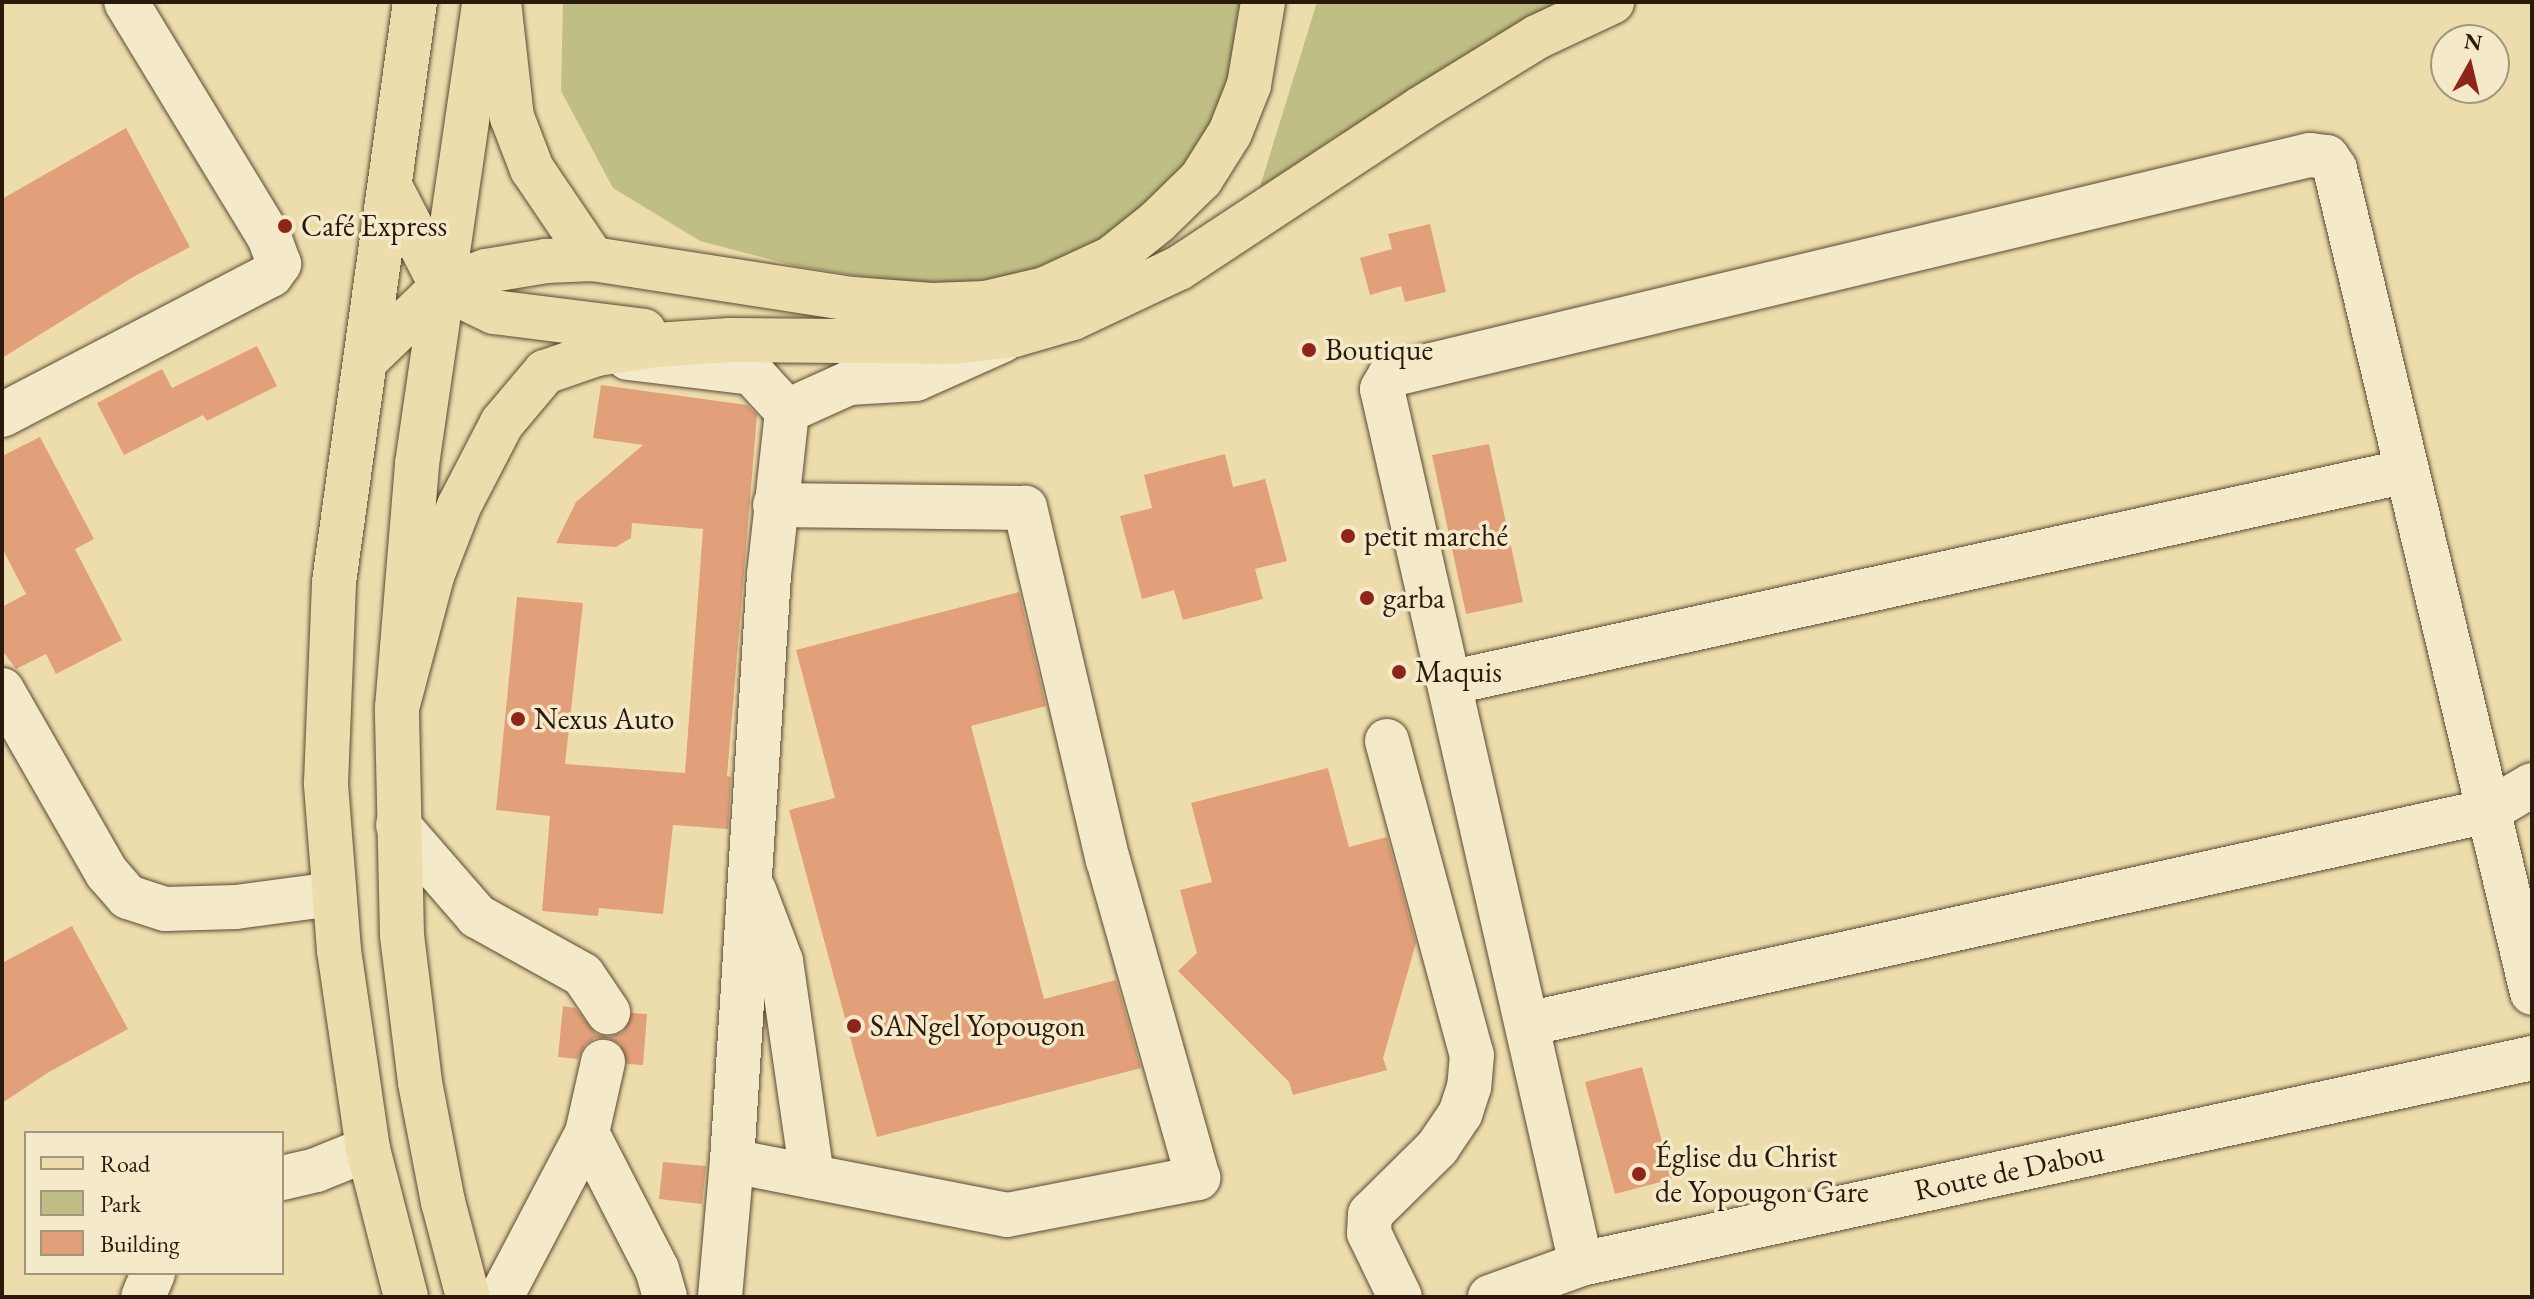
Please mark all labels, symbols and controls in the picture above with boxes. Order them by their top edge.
north arrow [2430,24,2510,104]
text: N [2462,26,2484,57]
place label: Café Express [301,208,447,244]
marker: Café Express [276,217,294,235]
place label: Boutique [1325,332,1433,368]
marker: Boutique [1300,341,1318,359]
place label: petit marché [1364,518,1508,554]
marker: petit marché [1339,527,1357,545]
place label: garba [1383,580,1445,616]
marker: garba [1358,589,1376,607]
place label: Maquis [1415,654,1502,690]
marker: Maquis [1390,663,1408,681]
place label: Nexus Auto [534,701,674,737]
marker: Nexus Auto [509,710,527,728]
place label: SANgel Yopougon [870,1008,1086,1044]
marker: SANgel Yopougon [845,1017,863,1035]
legend [24,1131,284,1275]
street label: Route de Dabou [1911,1133,2107,1209]
place label: Église du Christ de Yopougon Gare [1655,1139,1869,1210]
text: Road [100,1148,150,1179]
marker: Église du Christ de Yopougon Gare [1630,1165,1648,1183]
text: Park [100,1188,141,1219]
text: Building [100,1228,180,1259]

